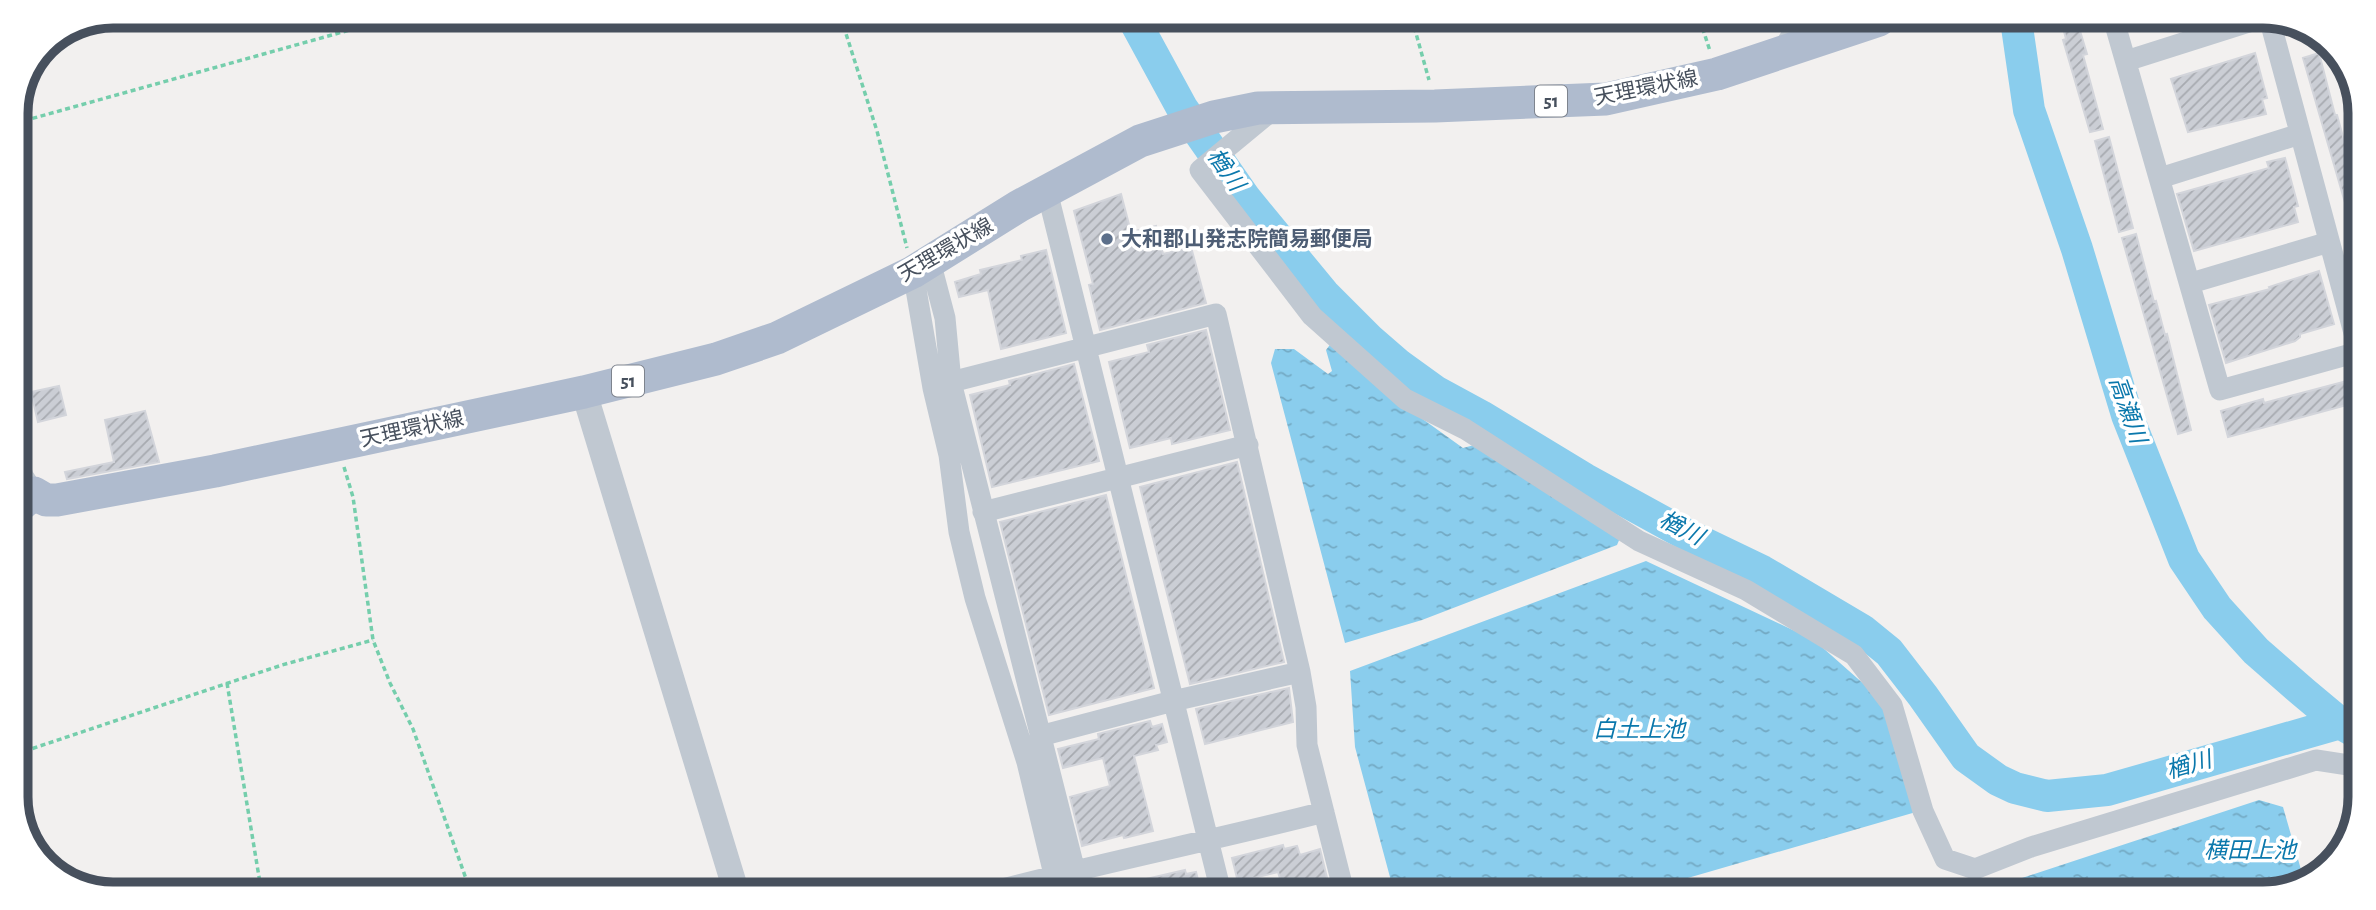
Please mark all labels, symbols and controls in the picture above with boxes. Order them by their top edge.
street label: 天理環状線 [1592,67,1700,108]
road number: 51 [1535,86,1567,116]
water label: 楢川 [1202,143,1251,198]
street label: 天理環状線 [895,214,997,285]
place label: 大和郡山発志院簡易郵便局 [1121,228,1373,250]
marker: 大和郡山発志院簡易郵便局 [1099,231,1115,247]
road number: 51 [612,366,644,396]
water label: 高瀬川 [2105,373,2152,449]
street label: 天理環状線 [358,407,466,450]
water label: 楢川 [1655,507,1710,551]
water label: 白土上池 [1593,717,1687,742]
water label: 楢川 [2163,746,2217,783]
water label: 横田上池 [2204,838,2298,863]

